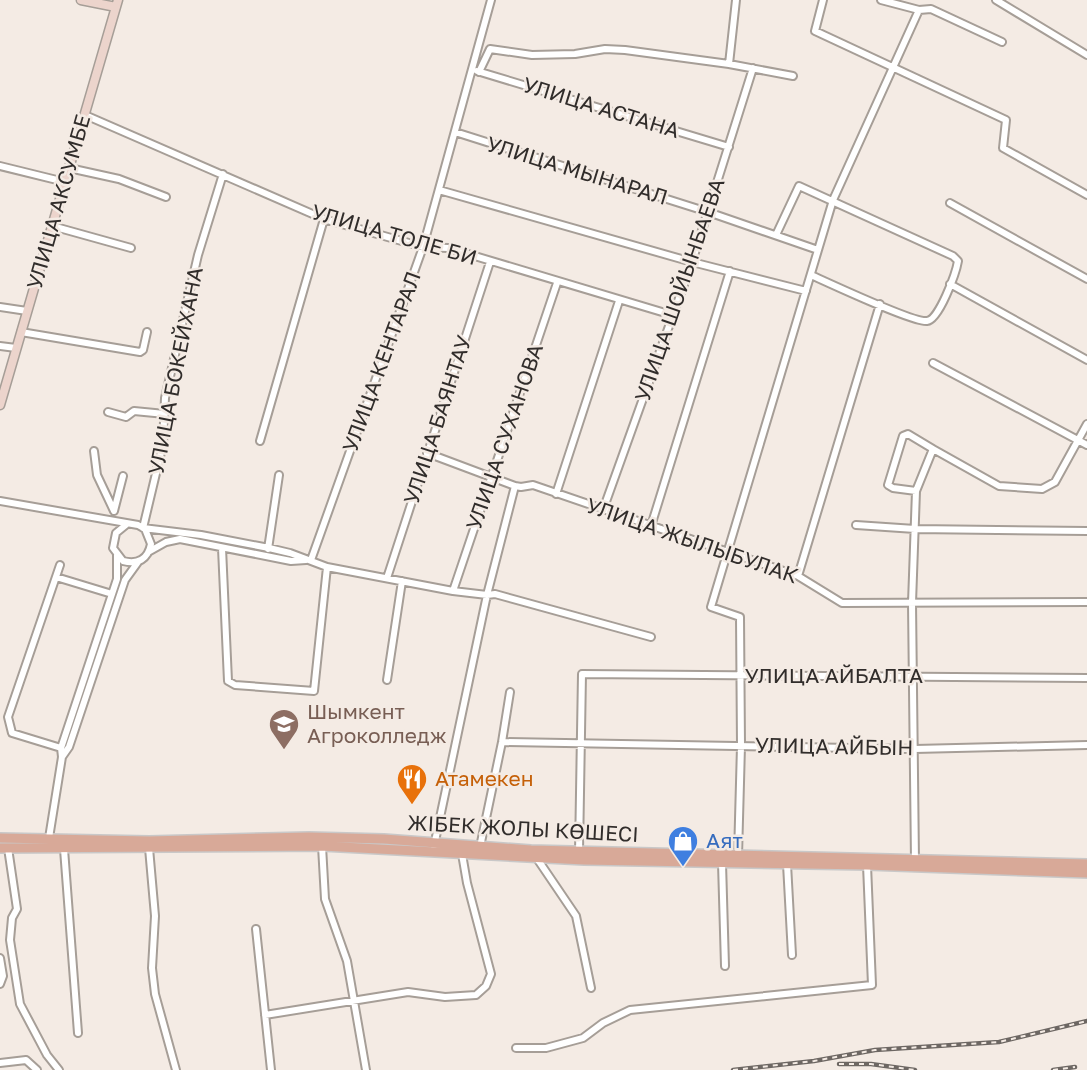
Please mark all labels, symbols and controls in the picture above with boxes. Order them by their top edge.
street label: УЛИЦА АСТАНА [520,71,683,143]
street label: УЛИЦА АКСУМБЕ [21,111,95,292]
street label: УЛИЦА МЫНАРАЛ [484,130,671,210]
street label: УЛИЦА ШОЙЫНБАЕВА [629,175,730,405]
street label: УЛИЦА ТОЛЕ БИ [309,198,480,270]
street label: УЛИЦА БОКЕЙХАНА [142,265,208,477]
street label: УЛИЦА КЕНТАРАЛ [336,268,426,455]
street label: УЛИЦА БАЯНТАУ [397,332,477,507]
street label: УЛИЦА СУХАНОВА [460,340,548,533]
street label: УЛИЦА ЖЫЛЫБУЛАК [583,492,802,589]
street label: УЛИЦА АЙБАЛТА [745,662,923,688]
place label: Шымкент Агроколледж [307,698,447,748]
school or university icon: Шымкент Агроколледж [267,707,301,751]
street label: УЛИЦА АЙБЫН [755,732,913,760]
restaurant icon: Атамекен [395,762,429,806]
place label: Атамекен [435,765,534,791]
street label: ЖІБЕК ЖОЛЫ КӨШЕСІ [407,809,639,847]
shop icon: Аят [666,824,700,868]
place label: Аят [706,827,743,853]

